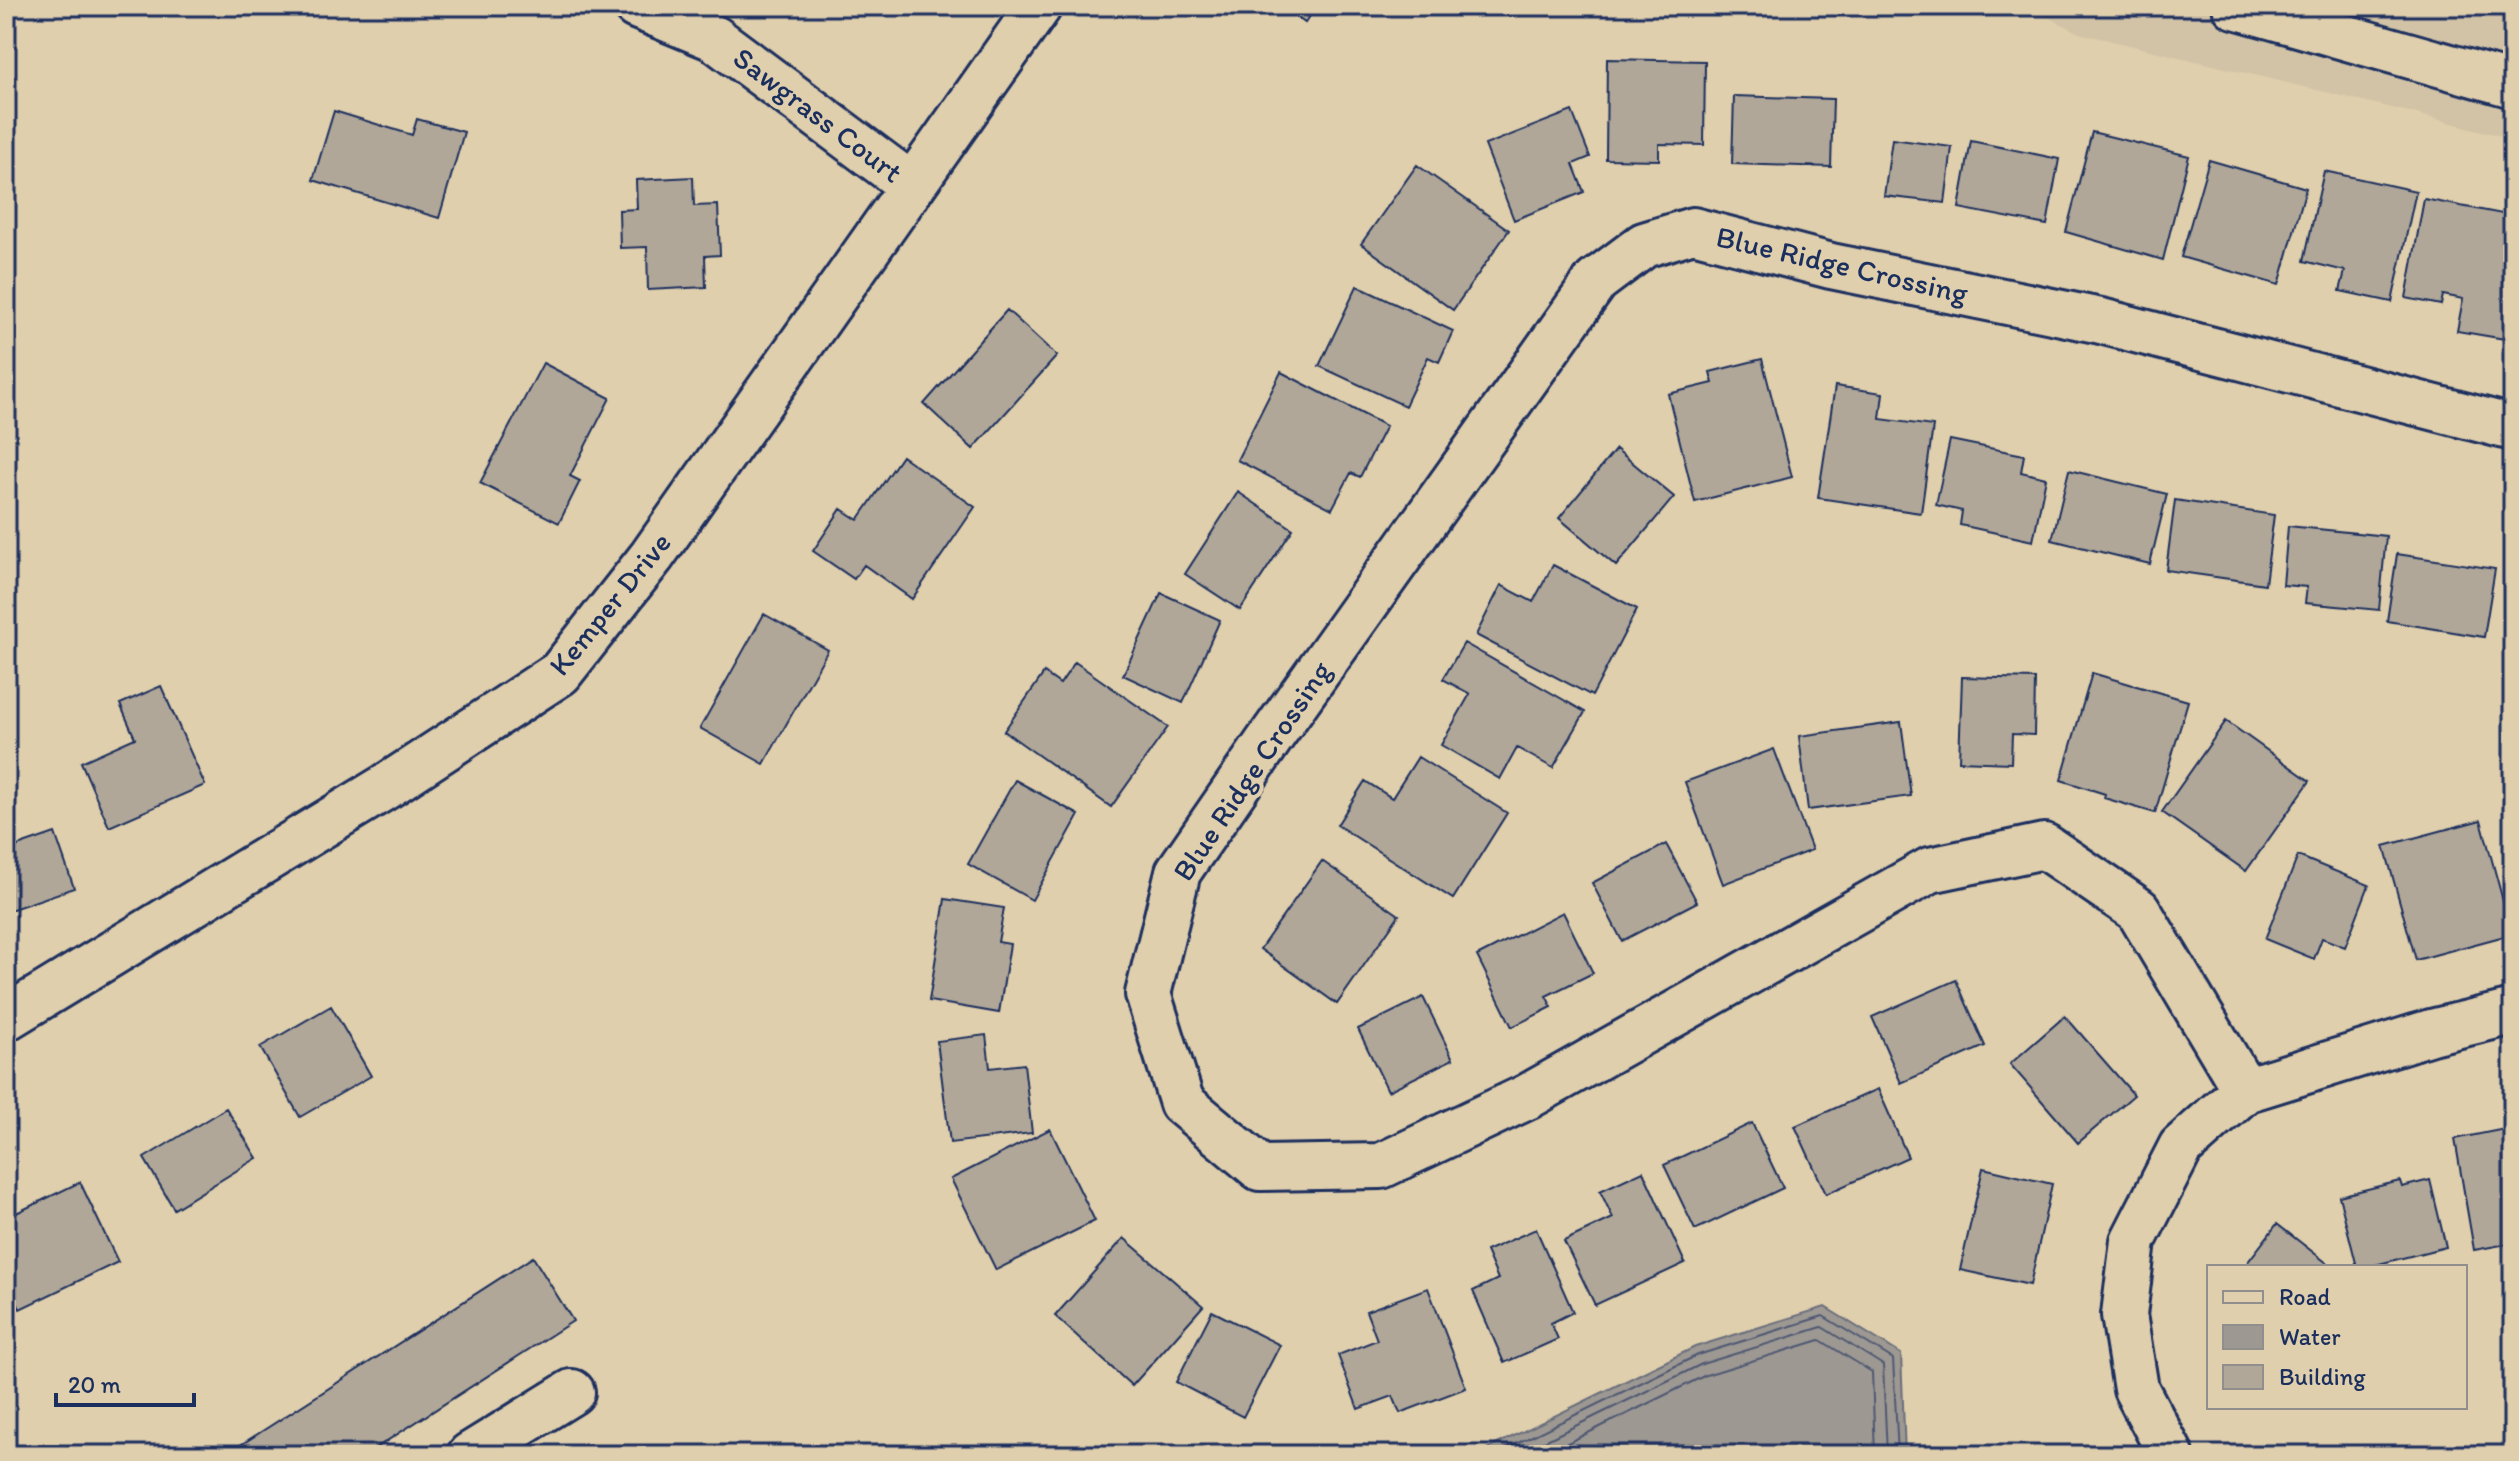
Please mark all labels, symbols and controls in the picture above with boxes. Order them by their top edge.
street label: Sawgrass Court [726,39,910,190]
street label: Blue Ridge Crossing [1713,218,1972,312]
street label: Kemper Drive [541,524,679,683]
street label: Blue Ridge Crossing [1164,653,1339,888]
legend [2207,1265,2467,1409]
text: Road [2279,1282,2331,1311]
text: Water [2279,1322,2341,1351]
scale bar [56,1357,194,1407]
text: Building [2279,1362,2366,1391]
text: 20 m [68,1370,121,1399]

